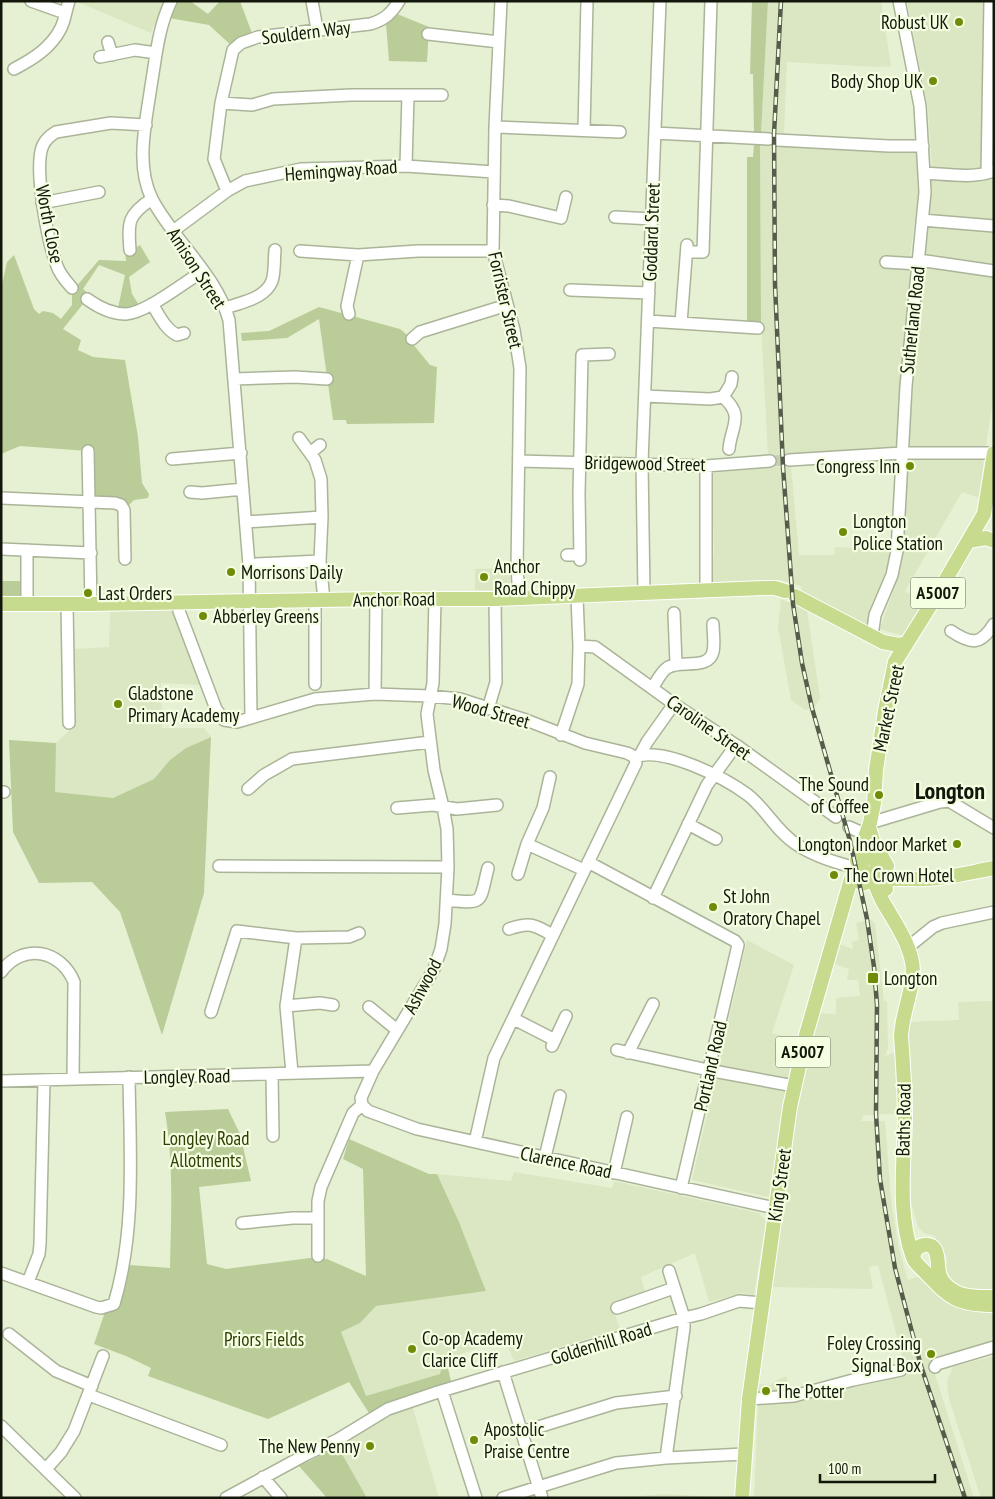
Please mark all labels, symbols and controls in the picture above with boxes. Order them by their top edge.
place label: Robust UK [881,10,949,34]
street label: Souldern Way [260,15,353,49]
marker: Robust UK [953,16,965,28]
place label: Body Shop UK [831,69,923,93]
marker: Body Shop UK [927,75,939,87]
street label: Hemingway Road [284,154,398,186]
street label: Goddard Street [637,182,665,282]
street label: Worth Close [31,183,69,265]
street label: Amison Street [162,223,232,314]
street label: Forrister Street [483,249,529,351]
street label: Sutherland Road [894,265,930,375]
street label: Bridgewood Street [584,450,707,476]
place label: Congress Inn [816,454,900,478]
marker: Congress Inn [904,460,916,472]
place label: Longton Police Station [853,509,943,555]
marker: Longton Police Station [837,526,849,538]
place label: Anchor Road Chippy [494,554,576,600]
place label: Morrisons Daily [241,560,343,584]
marker: Morrisons Daily [225,566,237,578]
marker: Anchor Road Chippy [478,571,490,583]
road number: A5007 [910,578,966,608]
place label: Last Orders [98,581,172,605]
street label: Anchor Road [353,586,435,612]
marker: Last Orders [82,587,94,599]
place label: Abberley Greens [213,604,319,628]
marker: Abberley Greens [197,610,209,622]
street label: Market Street [867,661,909,754]
place label: Gladstone Primary Academy [128,681,240,727]
street label: Wood Street [449,688,534,734]
street label: Caroline Street [662,689,756,765]
marker: Gladstone Primary Academy [112,698,124,710]
place label: The Sound of Coffee [799,772,869,818]
district label: Longton [915,775,985,806]
marker: The Sound of Coffee [873,789,885,801]
place label: Longton Indoor Market [798,832,948,856]
marker: Longton Indoor Market [951,838,963,850]
place label: The Crown Hotel [844,863,954,887]
marker: The Crown Hotel [828,869,840,881]
place label: St John Oratory Chapel [723,884,821,930]
marker: St John Oratory Chapel [707,901,719,913]
street label: Ashwood [397,954,447,1018]
place label: Longton [884,966,937,990]
marker: Longton [866,971,880,985]
street label: Portland Road [688,1018,732,1114]
road number: A5007 [776,1036,830,1068]
street label: Longley Road [143,1063,231,1089]
street label: Baths Road [890,1083,916,1157]
park label: Longley Road Allotments [163,1126,249,1172]
street label: Clarence Road [518,1141,614,1183]
street label: King Street [762,1146,796,1223]
street label: Goldenhill Road [548,1316,654,1370]
place label: Co-op Academy Clarice Cliff [422,1326,523,1372]
park label: Priors Fields [224,1327,304,1351]
place label: Foley Crossing Signal Box [827,1331,921,1377]
marker: Co-op Academy Clarice Cliff [406,1343,418,1355]
marker: Foley Crossing Signal Box [925,1348,937,1360]
place label: The Potter [776,1379,845,1403]
marker: The Potter [760,1385,772,1397]
place label: Apostolic Praise Centre [484,1417,570,1463]
place label: The New Penny [259,1434,361,1458]
marker: Apostolic Praise Centre [468,1434,480,1446]
marker: The New Penny [364,1440,376,1452]
scale bar [820,1452,935,1484]
text: 100 m [828,1459,861,1478]

